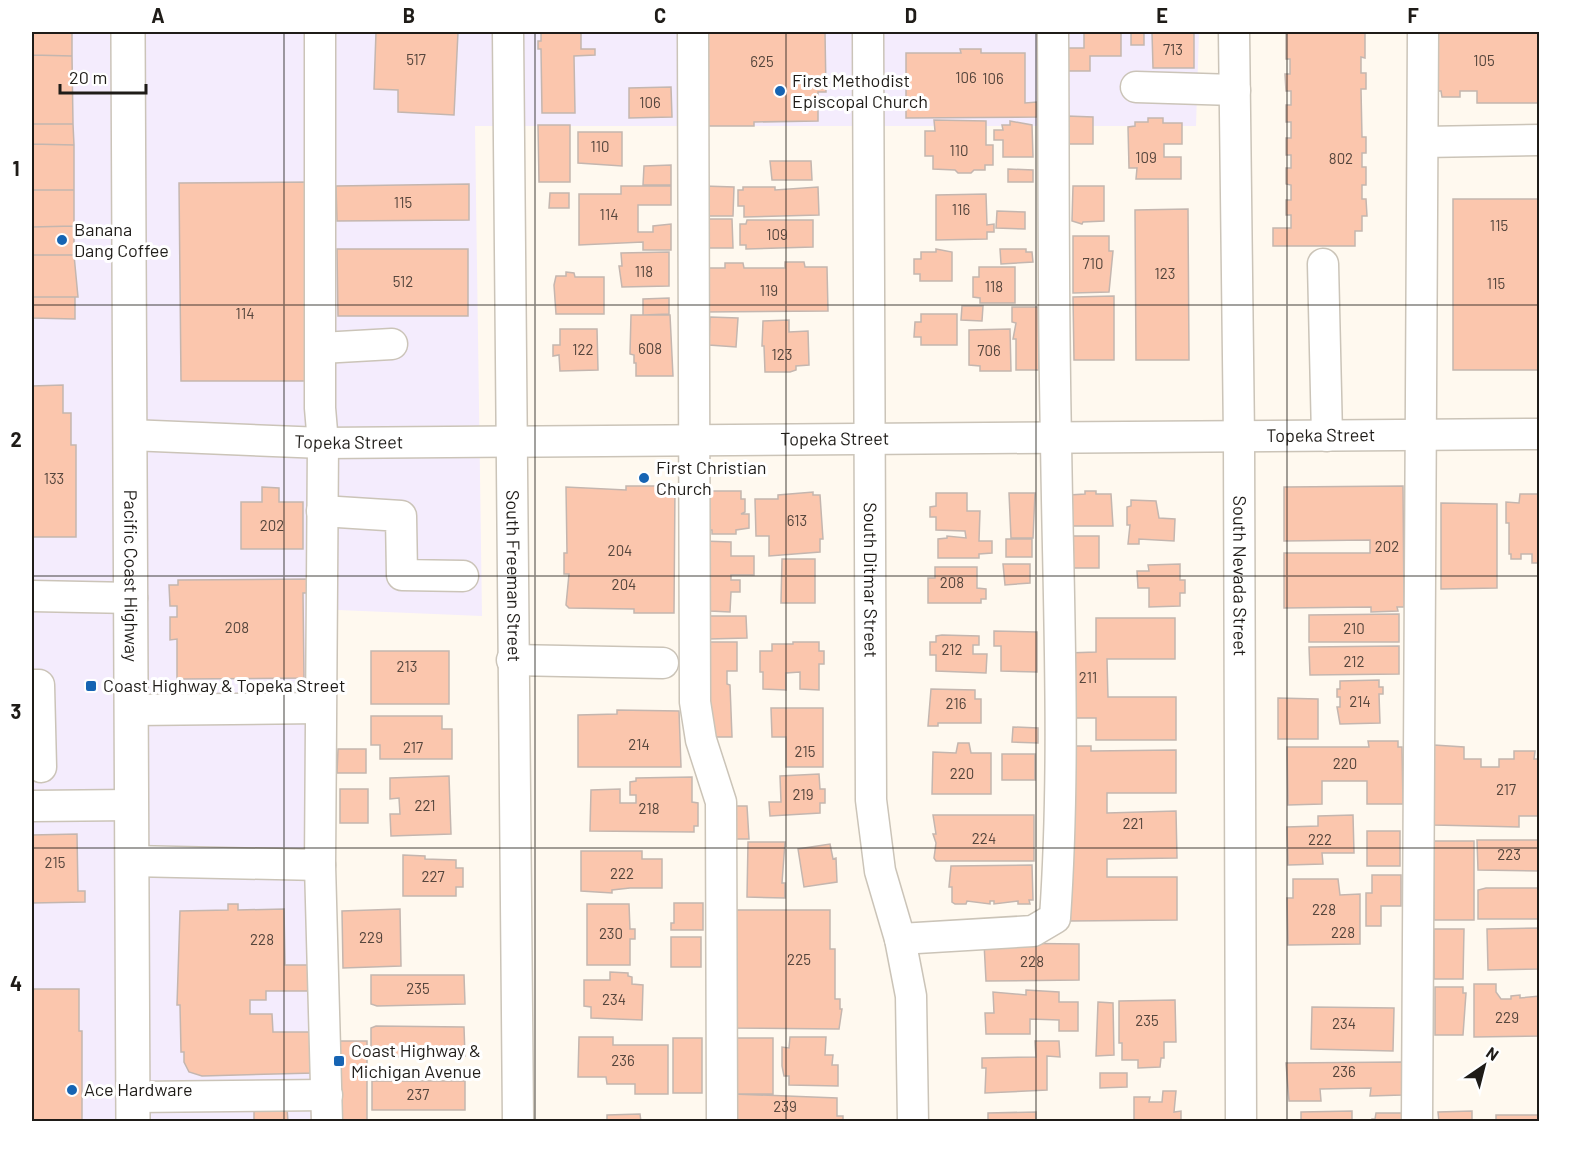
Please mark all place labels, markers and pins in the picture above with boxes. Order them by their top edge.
place label: First Methodist Episcopal Church [792,69,928,112]
marker: First Methodist Episcopal Church [773,84,787,98]
place label: Banana Dang Coffee [74,218,169,261]
marker: Banana Dang Coffee [55,233,69,247]
place label: First Christian Church [656,456,767,499]
marker: First Christian Church [637,471,651,485]
place label: Coast Highway & Topeka Street [103,674,345,696]
marker: Coast Highway & Topeka Street [84,679,98,693]
place label: Coast Highway & Michigan Avenue [351,1039,481,1082]
marker: Coast Highway & Michigan Avenue [332,1054,346,1068]
place label: Ace Hardware [84,1078,193,1100]
marker: Ace Hardware [65,1083,79,1097]

